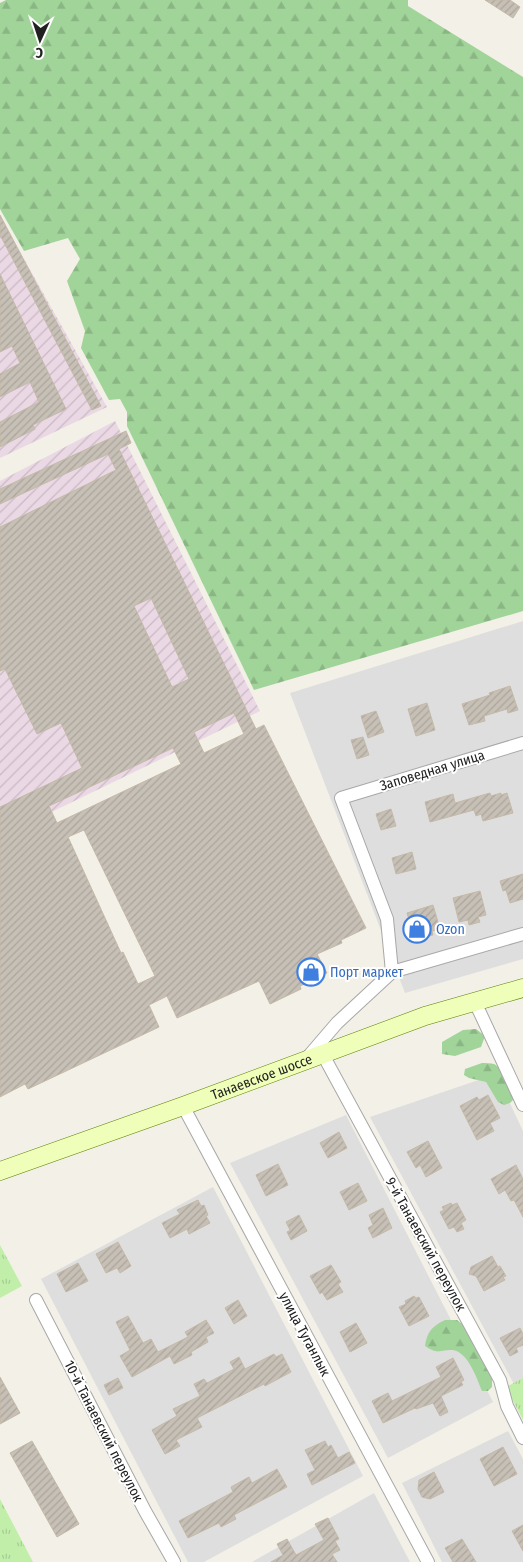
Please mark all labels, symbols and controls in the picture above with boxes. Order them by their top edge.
north arrow [15,15,65,65]
text: С [35,44,43,61]
street label: Заповедная улица [378,746,487,795]
shop icon: Ozon [402,914,432,944]
place label: Ozon [436,921,465,938]
shop icon: Порт маркет [296,957,326,987]
place label: Порт маркет [330,964,404,981]
street label: Танаевское шоссе [209,1051,315,1104]
street label: 9-й Танаевский переулок [382,1174,470,1315]
street label: улица Туганлык [275,1289,334,1380]
street label: 10-й Танаевский переулок [60,1358,147,1505]

